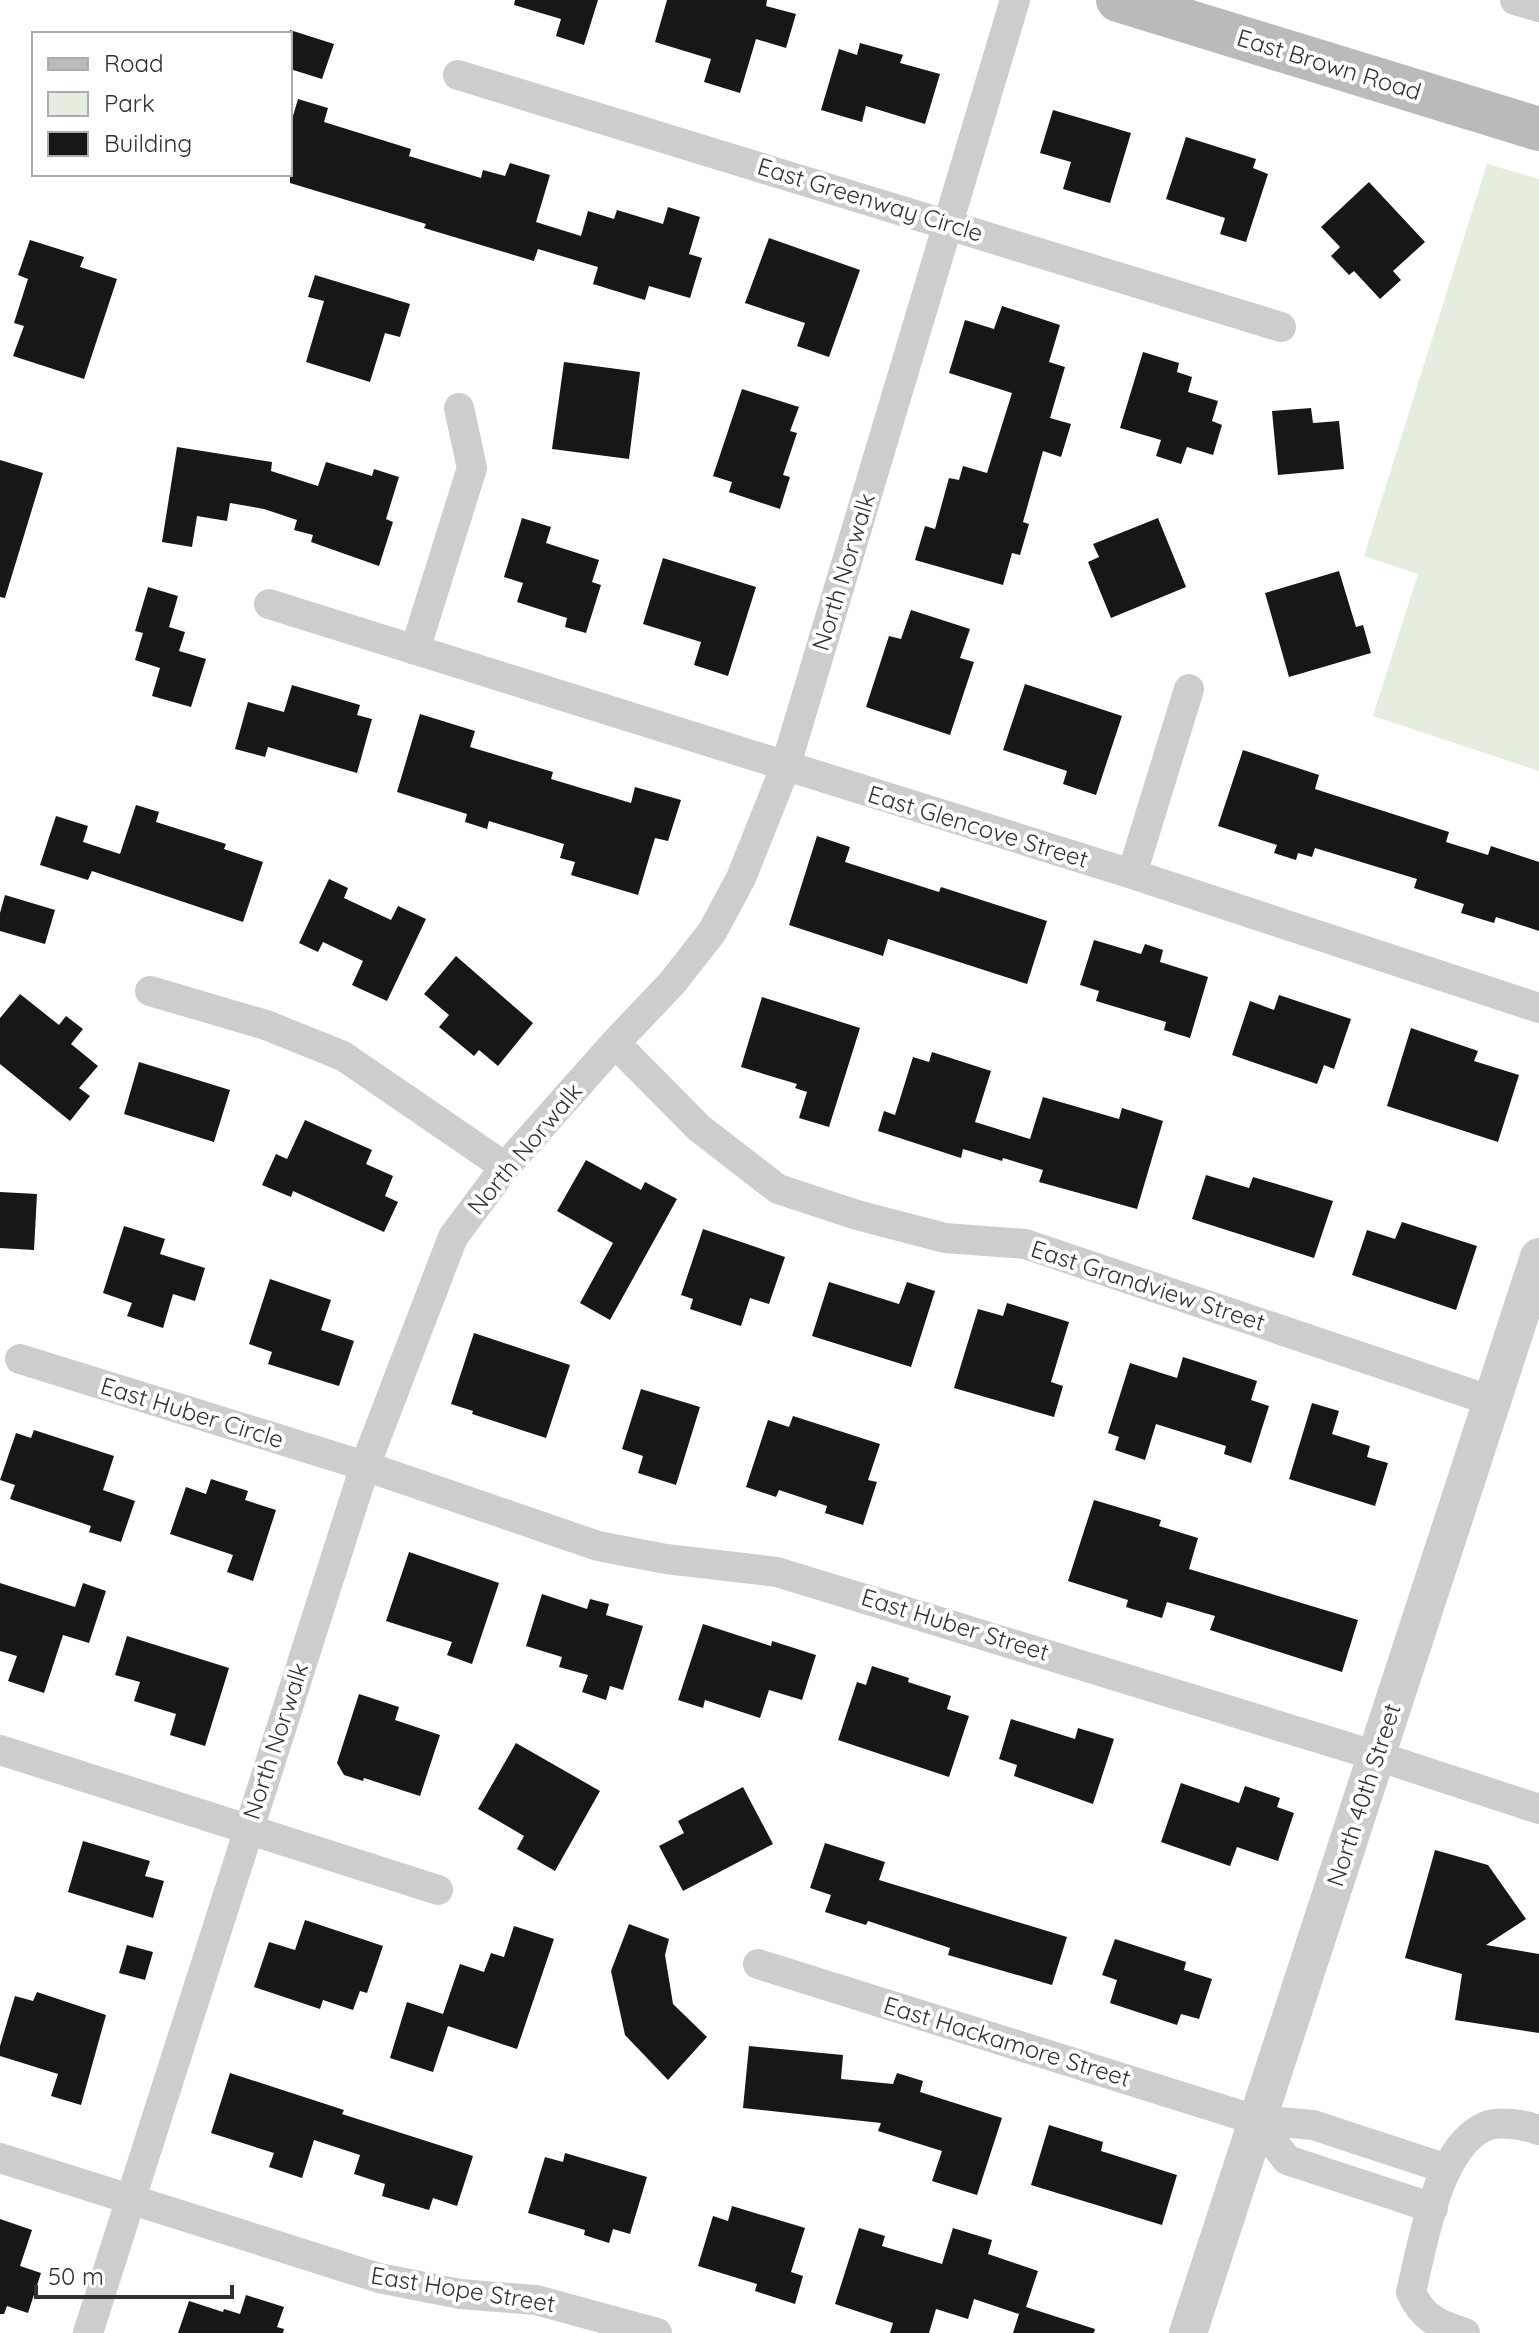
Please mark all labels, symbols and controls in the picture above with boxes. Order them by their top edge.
street label: East Brown Road [1234,22,1425,106]
legend [32,32,292,176]
text: Road [104,48,164,78]
text: Park [104,88,155,118]
text: Building [104,128,192,158]
street label: East Greenway Circle [754,150,987,248]
street label: North Norwalk [805,489,881,654]
street label: East Glencove Street [865,778,1092,874]
street label: North Norwalk [460,1076,588,1220]
street label: East Grandview Street [1028,1233,1269,1337]
street label: East Huber Circle [97,1370,287,1454]
street label: East Huber Street [858,1581,1053,1667]
street label: North Norwalk [236,1659,314,1823]
street label: North 40th Street [1319,1700,1407,1890]
street label: East Hackamore Street [880,1989,1134,2093]
scale bar [36,2249,232,2299]
street label: East Hope Street [369,2260,557,2318]
text: 50 m [48,2261,104,2291]

